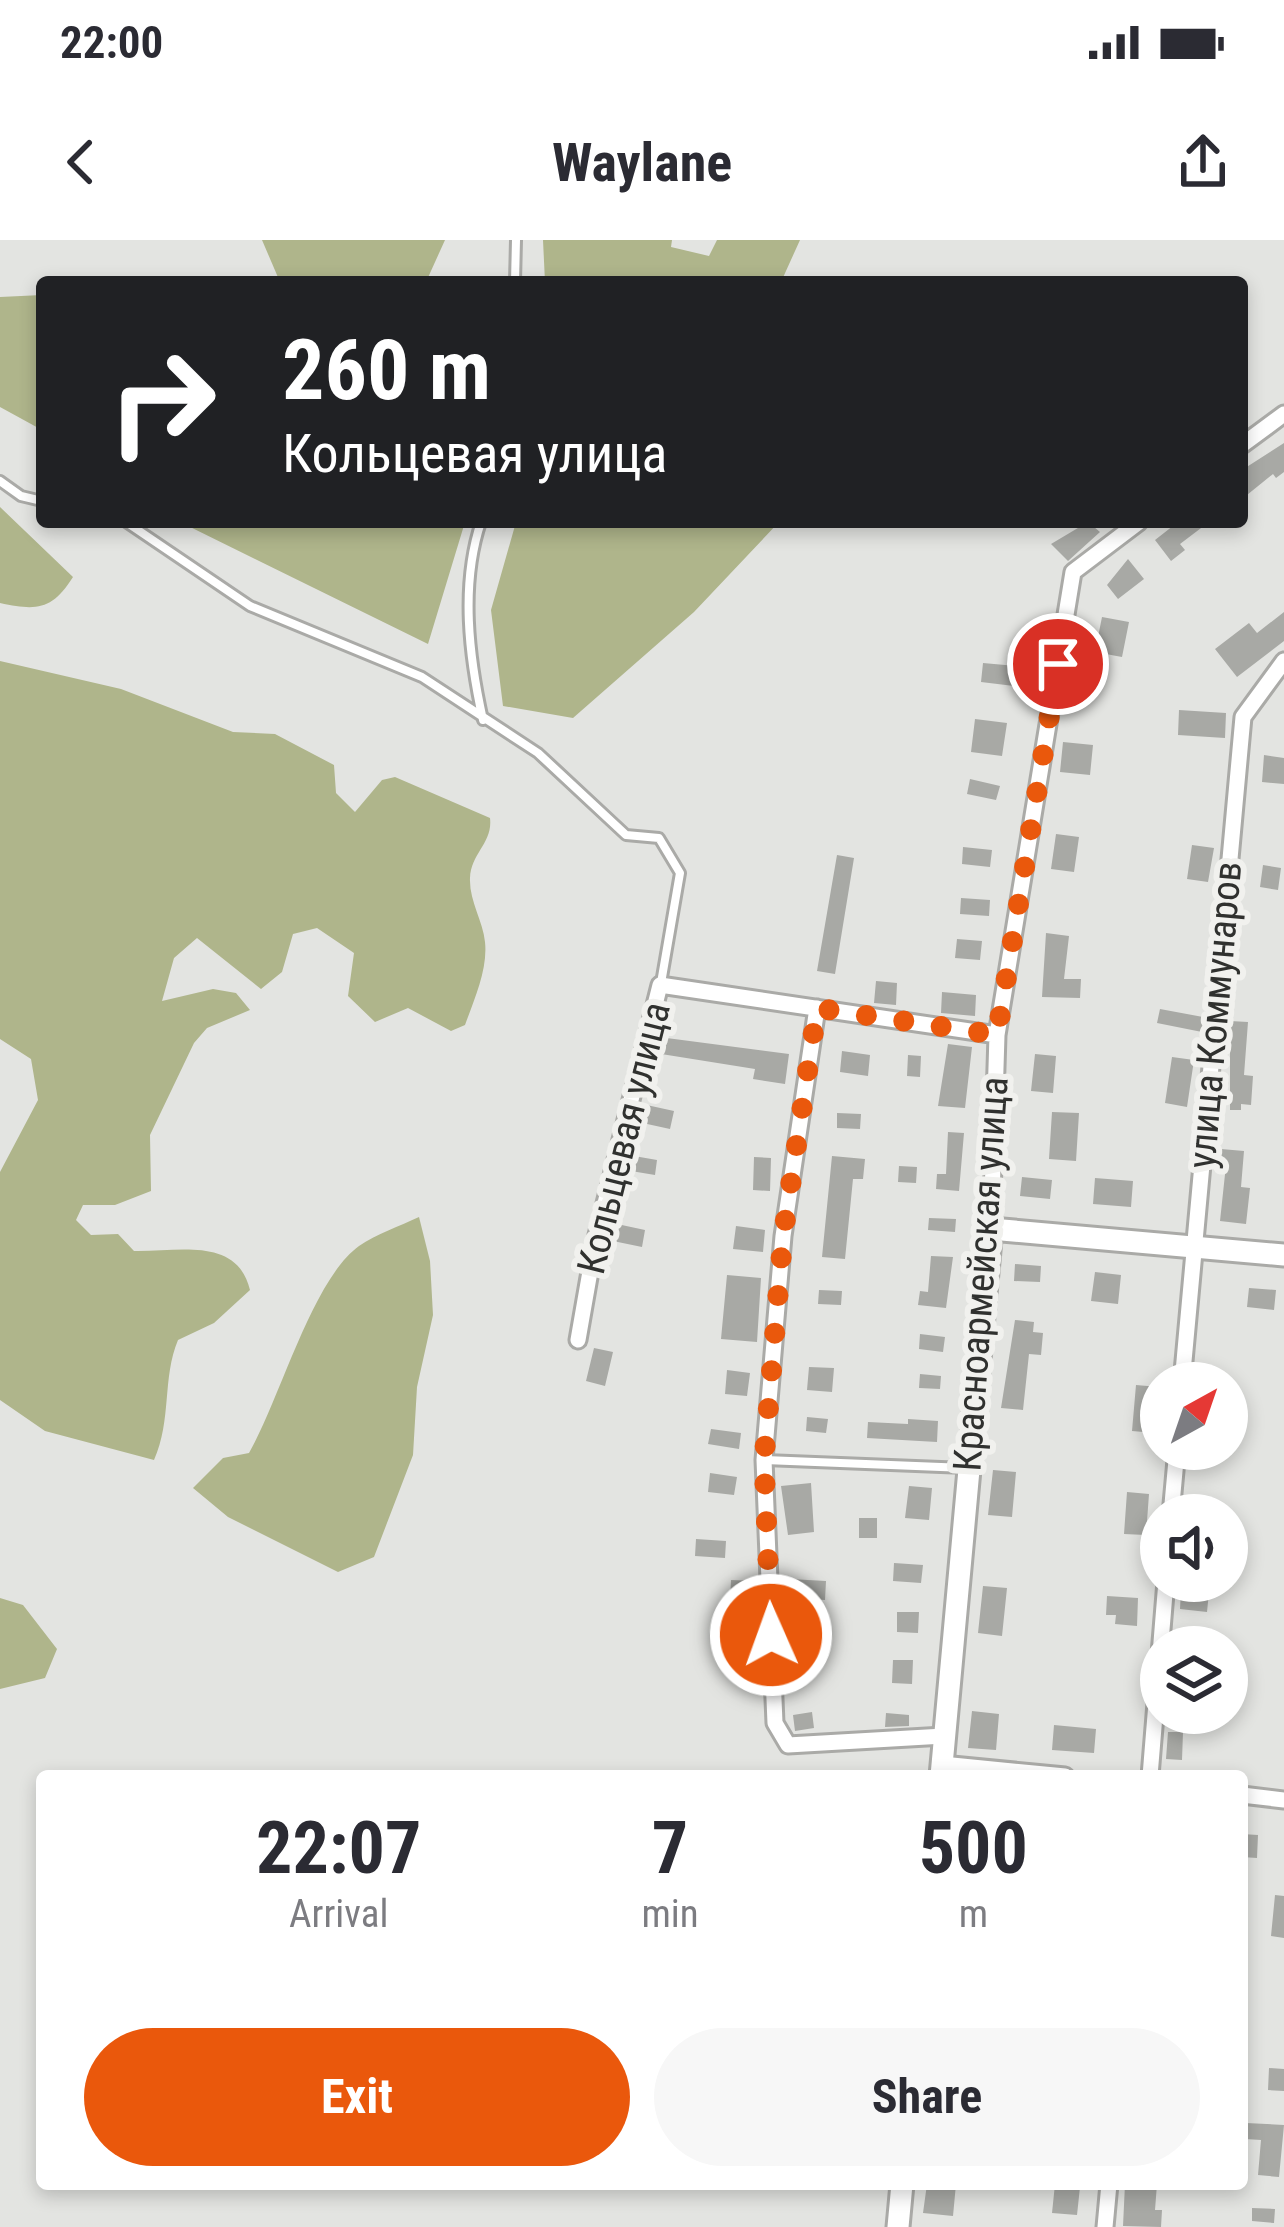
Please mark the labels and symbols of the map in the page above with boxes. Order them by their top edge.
pin [1007,613,1109,715]
street label: улица Коммунаров [1179,860,1251,1170]
street label: Кольцевая улица [568,997,680,1279]
street label: Красноармейская улица [944,1075,1018,1473]
north arrow [1140,1362,1248,1470]
position arrow [708,1572,834,1698]

